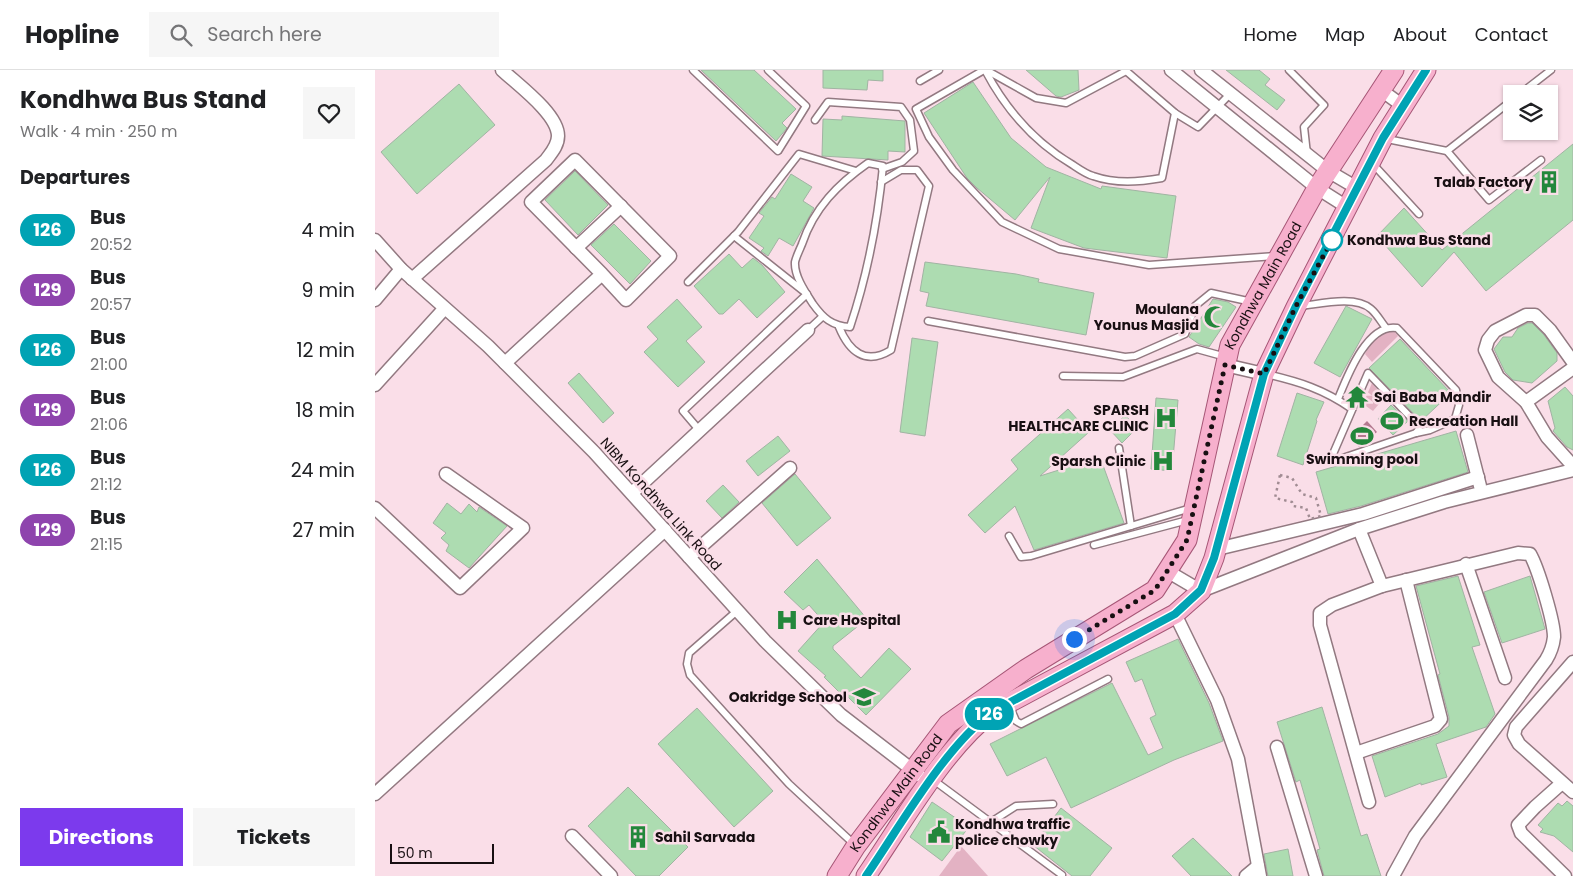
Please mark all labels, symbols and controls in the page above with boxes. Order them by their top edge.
search box [149,12,499,57]
text: Hopline [25,18,119,51]
icon: search [167,21,195,49]
text: Search here [207,21,322,48]
text: Home [1243,22,1297,47]
text: Map [1325,22,1365,47]
text: About [1393,22,1447,47]
text: Contact [1475,22,1548,47]
text: Kondhwa Bus Stand [20,83,267,116]
map controls [1503,85,1558,140]
button: layers [1503,85,1558,140]
button: heart [303,87,355,139]
text: Walk · 4 min · 250 m [20,120,178,143]
text: Departures [20,164,130,191]
building icon: Talab Factory [1536,169,1562,195]
place label: Talab Factory [1434,172,1533,192]
text: Bus [90,204,126,231]
text: 126 [33,217,62,242]
text: 4 min [302,217,355,244]
street label: Kondhwa Main Road [1219,218,1306,353]
marker: Kondhwa Bus Stand [1321,229,1343,251]
place label: Kondhwa Bus Stand [1347,230,1491,250]
text: 20:52 [90,233,132,256]
text: Bus [90,264,126,291]
text: 129 [33,277,62,302]
text: 9 min [302,277,355,304]
text: 20:57 [90,293,131,316]
place label: Moulana Younus Masjid [1094,299,1199,335]
mosque icon: Moulana Younus Masjid [1202,304,1228,330]
text: Bus [90,324,126,351]
text: 126 [33,337,62,362]
text: 12 min [297,337,355,364]
text: 21:00 [90,353,128,376]
text: Bus [90,384,126,411]
temple icon: Sai Baba Mandir [1344,384,1370,410]
place label: Sai Baba Mandir [1374,387,1491,407]
text: 129 [33,397,62,422]
text: 18 min [295,397,355,424]
place label: SPARSH HEALTHCARE CLINIC [1008,400,1149,436]
hospital icon: SPARSH HEALTHCARE CLINIC [1153,405,1179,431]
sports icon: Recreation Hall [1379,408,1405,434]
place label: Recreation Hall [1409,411,1518,431]
text: 21:06 [90,413,128,436]
sports icon: Swimming pool [1349,423,1375,449]
street label: NIBM Kondhwa Link Road [596,433,726,575]
text: Bus [90,444,126,471]
hospital icon: Sparsh Clinic [1150,448,1176,474]
place label: Swimming pool [1306,449,1418,469]
place label: Sparsh Clinic [1051,451,1147,471]
text: 126 [33,457,62,482]
text: 24 min [291,457,355,484]
text: 21:12 [90,473,122,496]
text: Bus [90,504,126,531]
text: 129 [33,517,62,542]
text: 27 min [292,517,355,544]
text: 21:15 [90,533,123,556]
hospital icon: Care Hospital [774,607,800,633]
place label: Care Hospital [803,610,901,630]
your location [1062,627,1087,652]
school or university icon: Oakridge School [851,684,877,710]
place label: Oakridge School [729,687,847,707]
line badge: 126 [960,698,1018,730]
text: 126 [975,701,1003,726]
street label: Kondhwa Main Road [845,730,947,856]
button: Directions [20,808,183,866]
button: Tickets [193,808,355,866]
place label: Kondhwa traffic police chowky [955,814,1071,850]
public building icon: Kondhwa traffic police chowky [926,819,952,845]
building icon: Sahil Sarvada [625,824,651,850]
place label: Sahil Sarvada [655,827,755,847]
scale bar [390,841,494,864]
text: 50 m [397,843,433,863]

